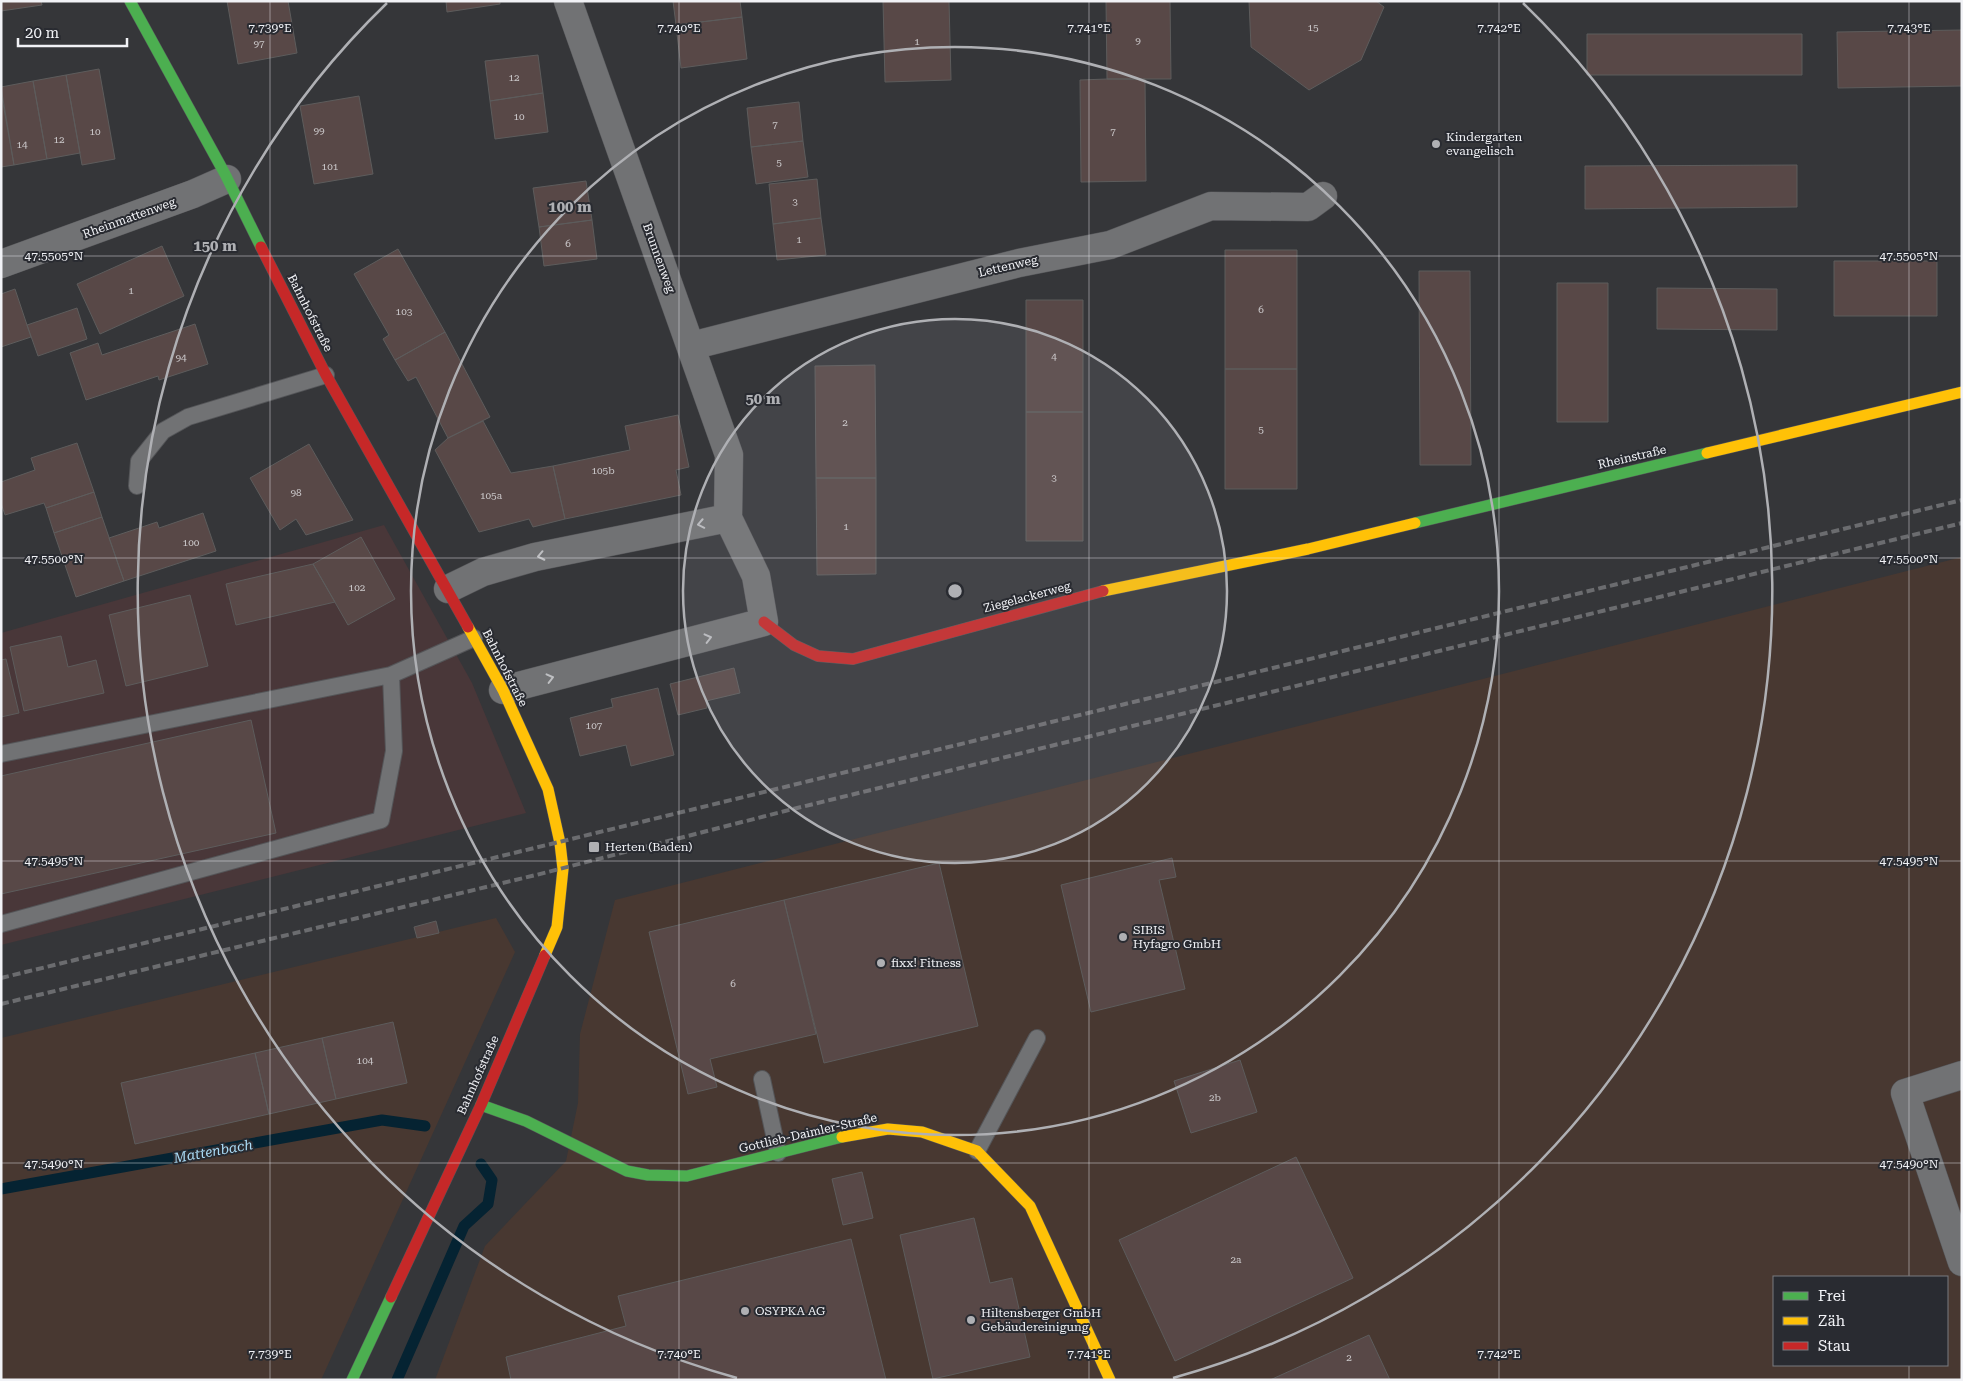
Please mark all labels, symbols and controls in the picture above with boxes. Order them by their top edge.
scale bar [18,15,126,47]
text: 7.739°E [248,21,292,35]
text: 7.740°E [657,21,701,35]
text: 7.741°E [1067,21,1111,35]
text: 7.742°E [1477,21,1521,35]
text: 7.743°E [1887,21,1931,35]
house number: 15 [1307,22,1319,33]
text: 20 m [25,24,60,42]
house number: 9 [1135,35,1141,46]
house number: 1 [914,36,920,47]
house number: 97 [253,38,265,49]
house number: 12 [508,72,520,83]
house number: 10 [513,111,525,122]
house number: 7 [772,119,778,130]
house number: 99 [313,125,325,136]
house number: 10 [89,126,101,137]
house number: 7 [1110,126,1116,137]
place label: Kindergarten evangelisch [1446,130,1523,158]
house number: 12 [53,134,65,145]
marker: Kindergarten evangelisch [1430,138,1442,150]
house number: 14 [16,139,28,150]
house number: 5 [776,157,782,168]
house number: 101 [322,161,339,172]
street label: Rheinmattenweg [81,195,178,241]
house number: 3 [792,196,798,207]
text: 100 m [548,198,592,216]
street label: Brunnenweg [640,221,678,295]
house number: 1 [796,234,802,245]
text: 150 m [193,237,237,255]
house number: 6 [565,238,571,249]
text: 47.5505°N [25,249,84,263]
text: 47.5505°N [1880,249,1939,263]
street label: Lettenweg [977,252,1039,280]
street label: Bahnhofstraße [284,272,336,354]
house number: 1 [128,285,134,296]
house number: 6 [1258,304,1264,315]
house number: 103 [396,306,413,317]
house number: 4 [1051,351,1057,362]
house number: 94 [175,352,187,363]
text: 50 m [745,390,781,408]
house number: 2 [842,417,848,428]
house number: 5 [1258,424,1264,435]
street label: Rheinstraße [1596,442,1668,472]
house number: 105b [591,465,615,476]
house number: 3 [1051,472,1057,483]
house number: 98 [290,487,302,498]
house number: 105a [480,490,503,501]
one-way arrow [696,518,705,529]
house number: 1 [843,521,849,532]
house number: 100 [183,537,200,548]
one-way arrow [537,550,546,561]
text: 47.5500°N [25,552,84,566]
text: 47.5500°N [1880,552,1939,566]
street label: Ziegelackerweg [982,579,1072,615]
house number: 102 [349,582,366,593]
centre of rings [946,582,964,600]
street label: Bahnhofstraße [479,627,531,709]
one-way arrow [703,633,712,644]
one-way arrow [545,673,553,683]
house number: 107 [586,720,603,731]
marker: Herten (Baden) [587,840,601,854]
place label: Herten (Baden) [605,840,692,854]
text: 47.5495°N [25,854,84,868]
text: 47.5495°N [1880,854,1939,868]
place label: SIBIS Hyfagro GmbH [1133,923,1221,951]
marker: SIBIS Hyfagro GmbH [1117,931,1129,943]
place label: fixx! Fitness [891,956,961,970]
marker: fixx! Fitness [875,957,887,969]
house number: 6 [730,978,736,989]
street label: Bahnhofstraße [454,1033,502,1117]
house number: 104 [357,1055,374,1066]
house number: 2b [1209,1092,1221,1103]
street label: Gottlieb-Daimler-Straße [738,1110,879,1156]
water label: Mattenbach [171,1136,254,1166]
text: 47.5490°N [25,1157,84,1171]
text: 47.5490°N [1880,1157,1939,1171]
house number: 2a [1230,1254,1242,1265]
legend [1773,1276,1948,1366]
text: Frei [1818,1287,1846,1305]
place label: OSYPKA AG [755,1304,826,1318]
marker: OSYPKA AG [739,1305,751,1317]
place label: Hiltensberger GmbH Gebäudereinigung [981,1306,1101,1334]
text: Zäh [1818,1312,1846,1330]
marker: Hiltensberger GmbH Gebäudereinigung [965,1314,977,1326]
text: Stau [1818,1337,1851,1355]
text: 7.739°E [248,1347,292,1361]
text: 7.740°E [657,1347,701,1361]
text: 7.741°E [1067,1347,1111,1361]
text: 7.742°E [1477,1347,1521,1361]
house number: 2 [1346,1352,1352,1363]

